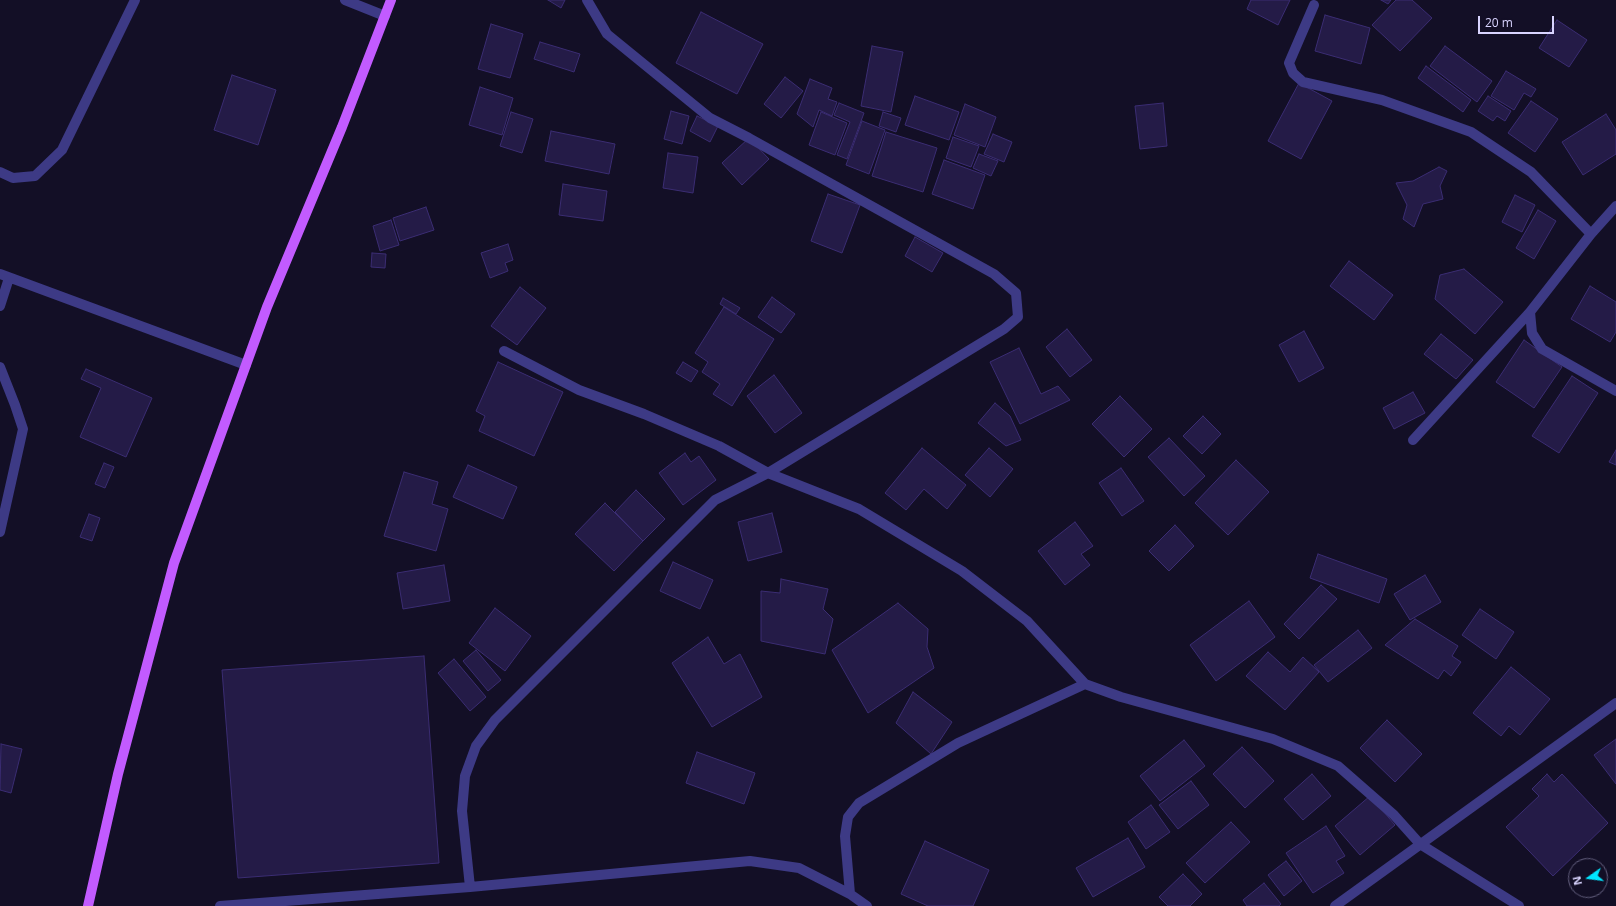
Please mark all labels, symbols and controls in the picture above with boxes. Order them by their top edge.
scale bar [1480,8,1556,34]
text: 20 m [1485,14,1513,31]
north arrow [1568,858,1608,898]
text: N [1568,875,1585,887]

